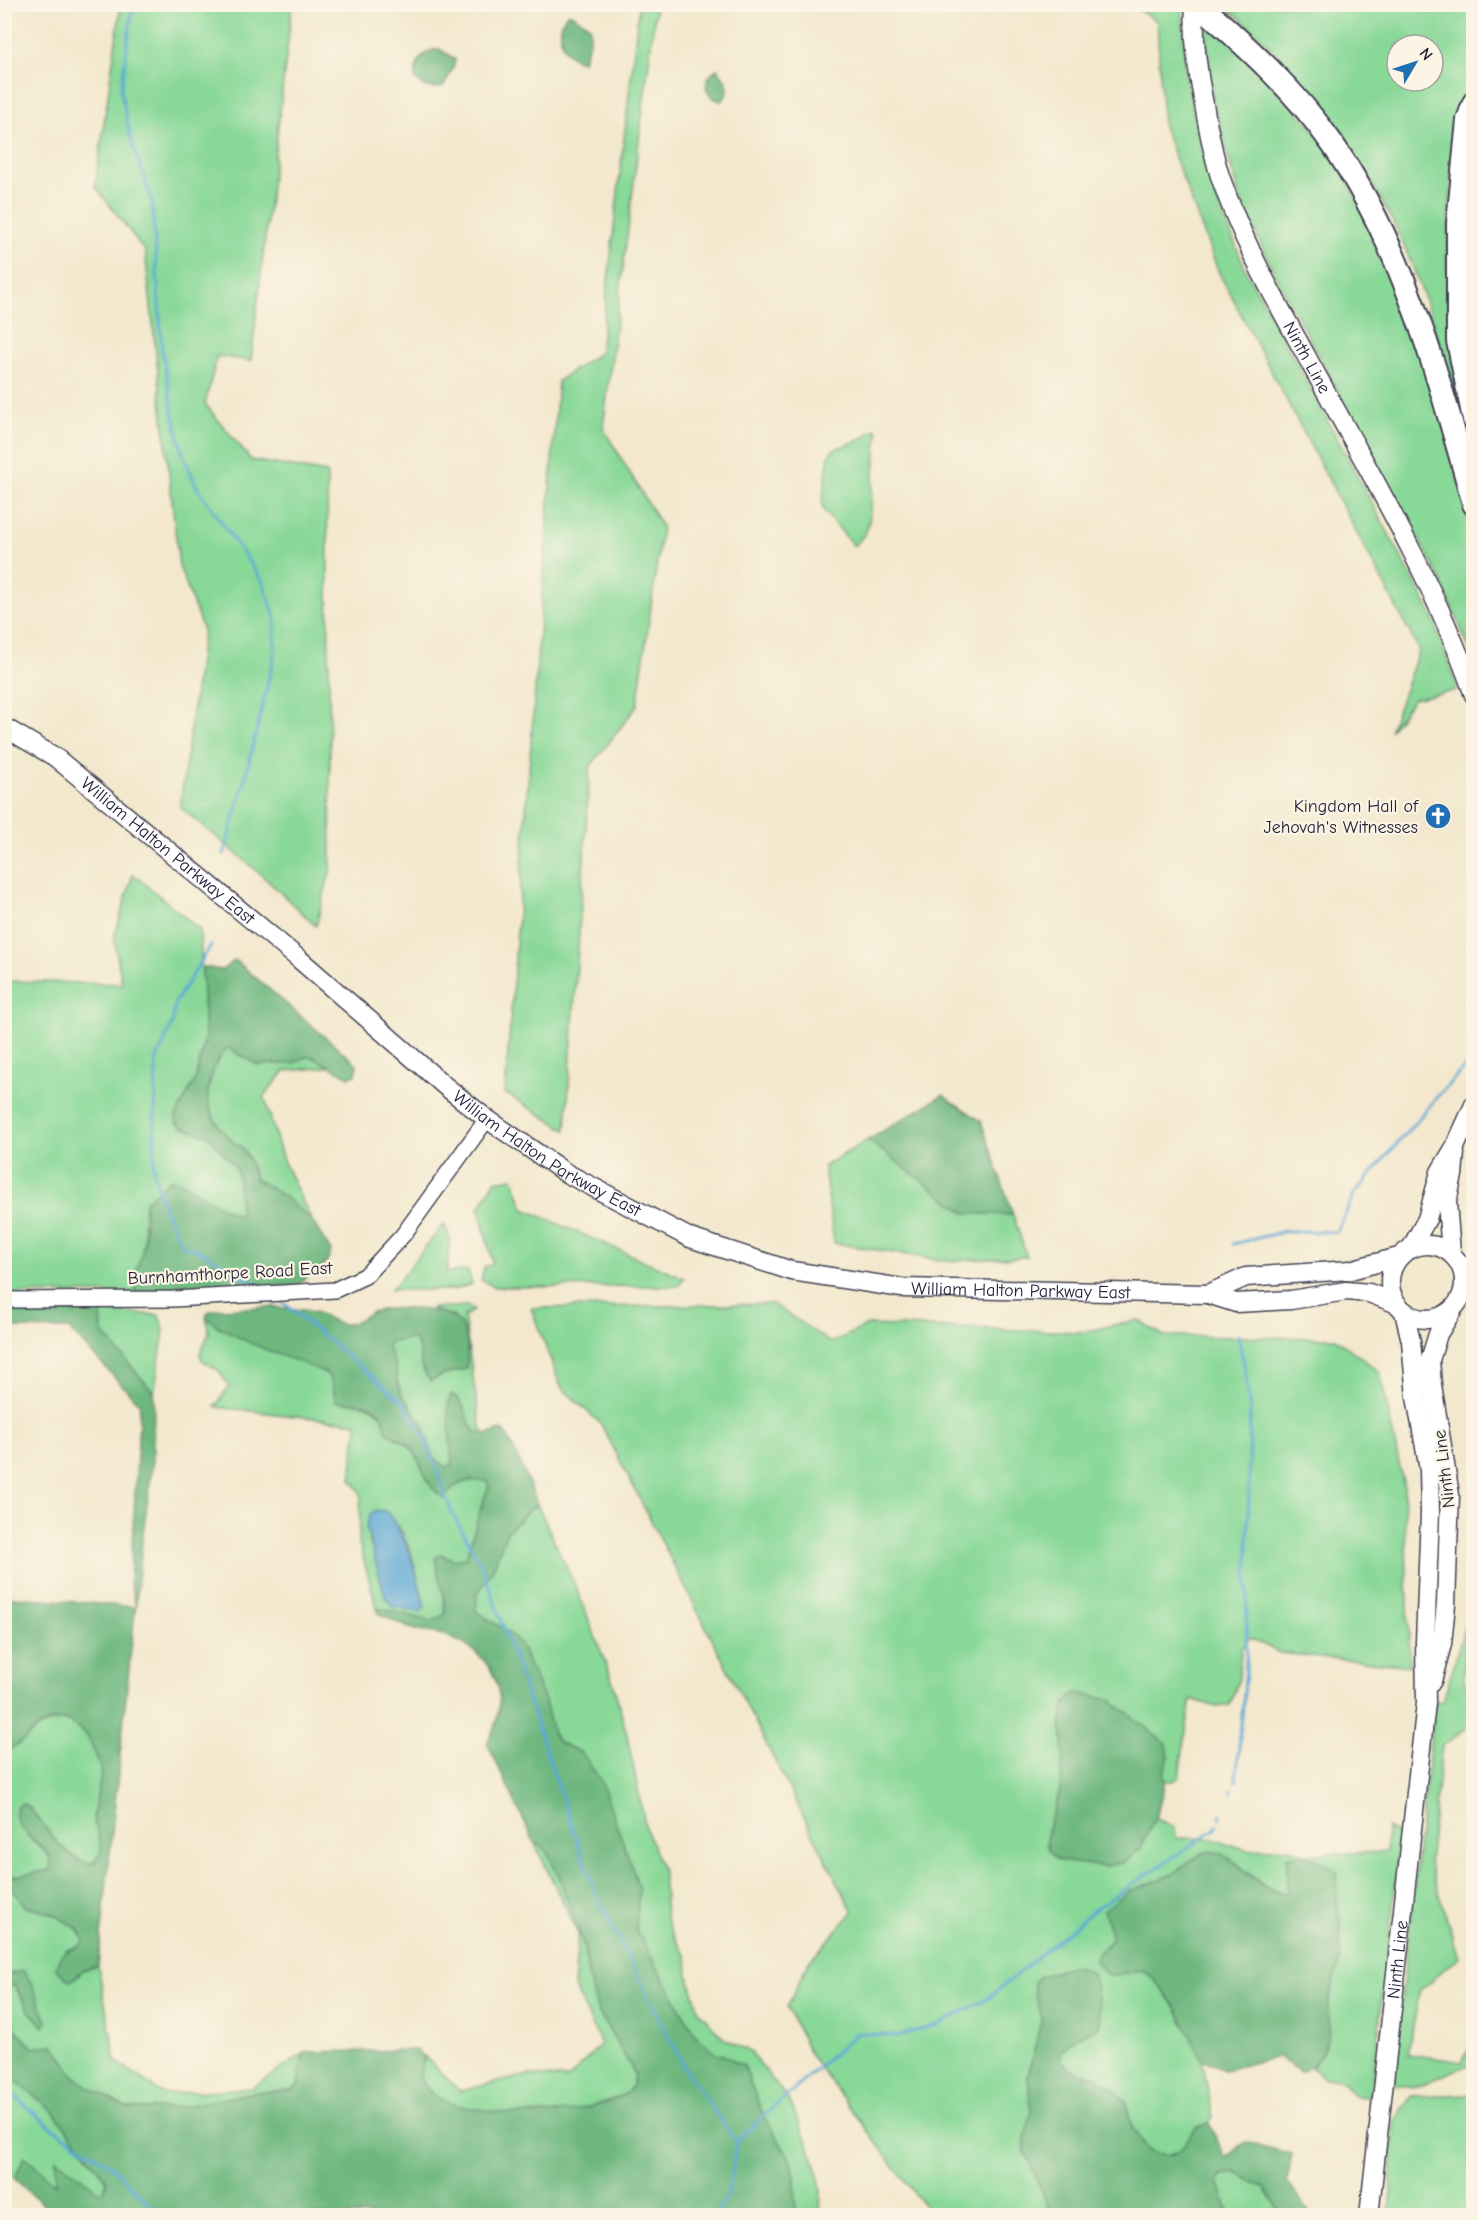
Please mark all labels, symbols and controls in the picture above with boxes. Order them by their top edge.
north arrow [1385,33,1445,93]
text: N [1416,44,1436,64]
street label: Ninth Line [1278,318,1335,397]
street label: William Halton Parkway East [77,773,260,930]
place label: Kingdom Hall of Jehovah's Witnesses [1263,796,1419,838]
church icon: Kingdom Hall of Jehovah's Witnesses [1423,801,1453,831]
street label: William Halton Parkway East [448,1086,645,1222]
street label: Burnhamthorpe Road East [127,1258,334,1289]
street label: William Halton Parkway East [911,1278,1132,1303]
street label: Ninth Line [1429,1429,1460,1509]
street label: Ninth Line [1383,1919,1413,2000]

